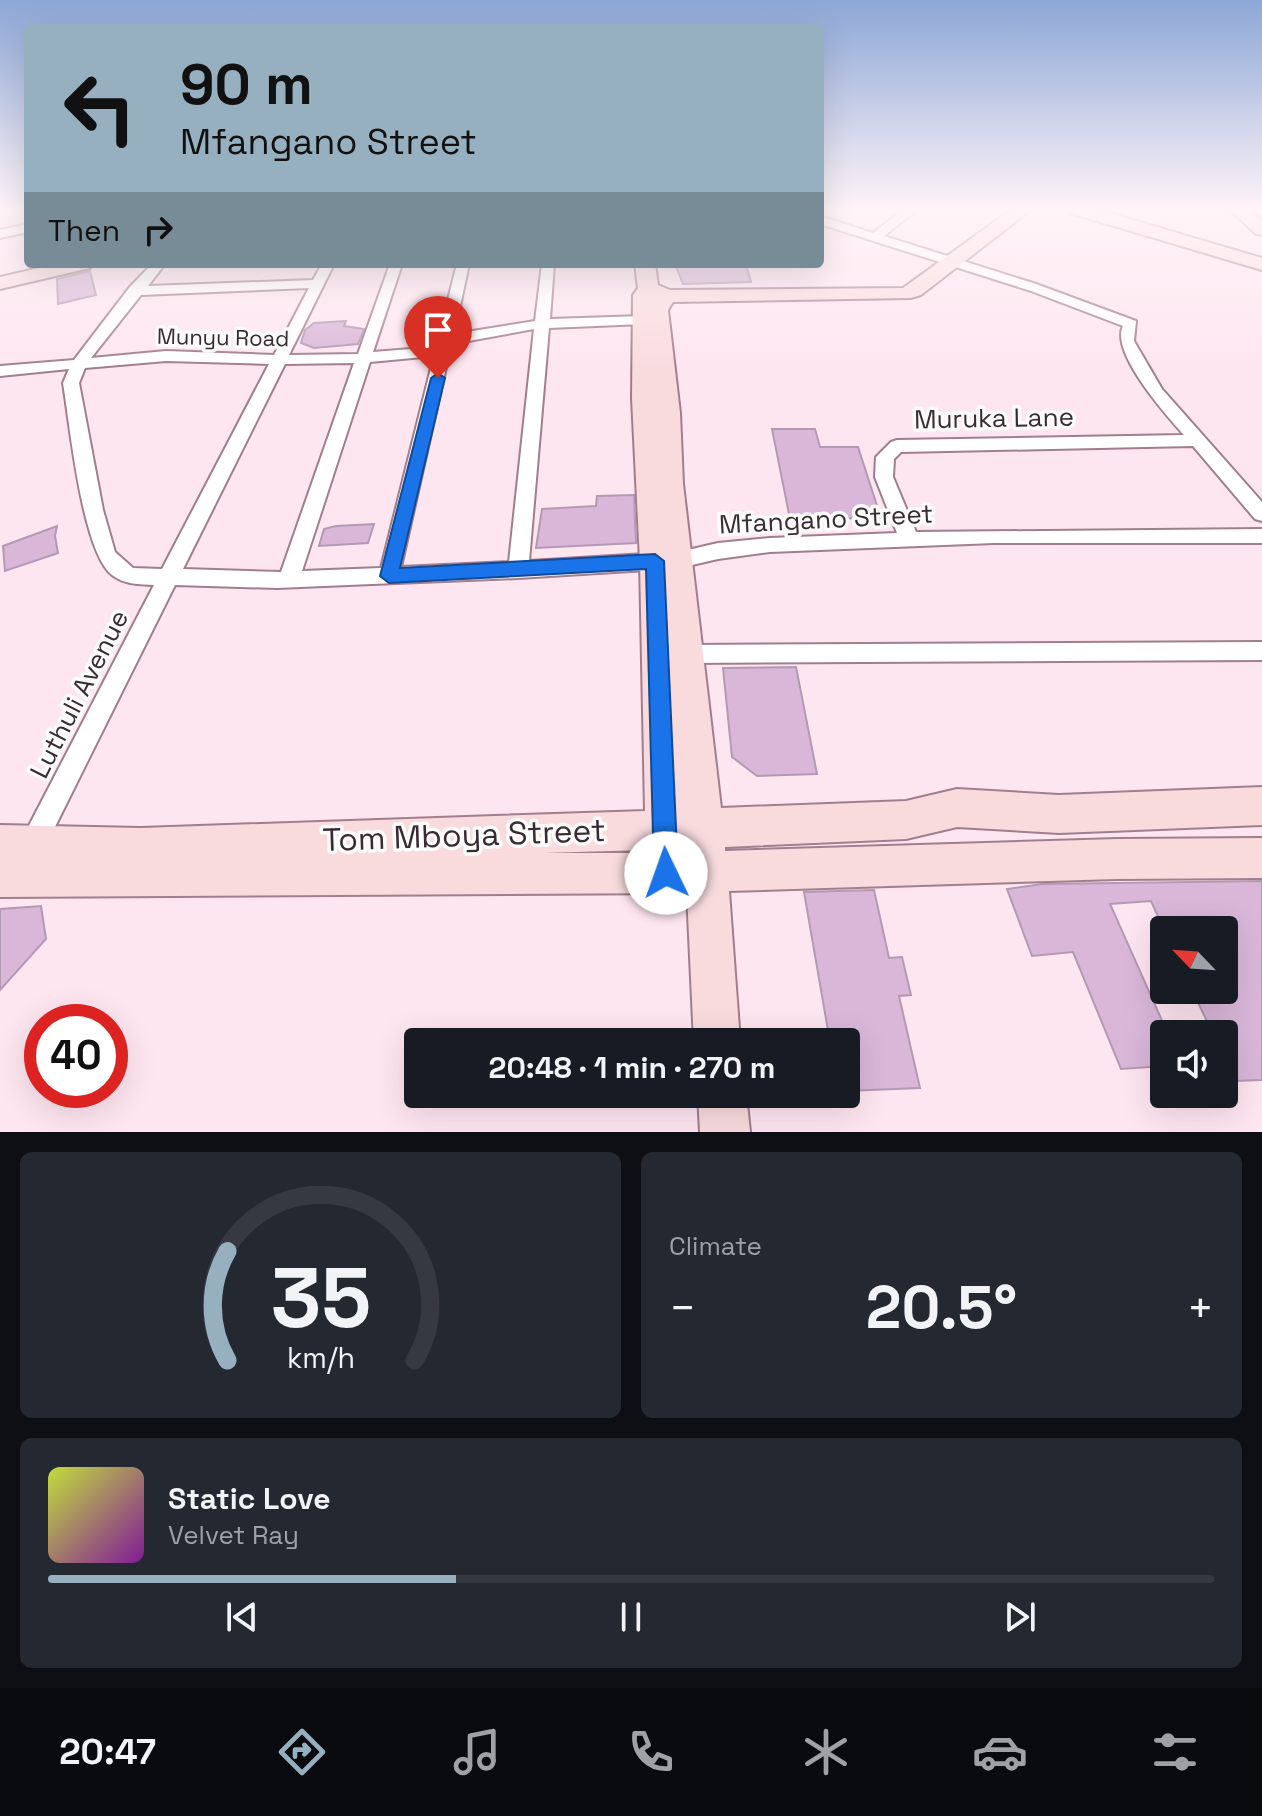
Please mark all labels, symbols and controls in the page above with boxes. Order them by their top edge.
text: 90 m [180,49,313,120]
icon: left [48,56,152,160]
text: Mfangano Street [180,119,477,165]
icon: right [136,208,180,252]
text: Then [48,211,120,250]
pin [404,296,472,378]
icon: arrive [416,308,460,352]
street label: Munyu Road [157,322,289,352]
street label: Muruka Lane [914,400,1074,436]
street label: Mfangano Street [718,496,934,542]
street label: Luthuli Avenue [22,604,136,784]
street label: Tom Mboya Street [322,810,606,860]
position arrow [624,831,708,915]
north arrow [1150,916,1238,1004]
map controls [1150,916,1238,1108]
speed limit sign: 40 [24,1004,128,1108]
button: sound [1150,1020,1238,1108]
text: 20:48 · 1 min · 270 m [489,1048,775,1087]
text: Climate [669,1229,762,1263]
text: 35 [270,1245,371,1351]
text: 20.5° [866,1269,1017,1346]
text: − [669,1280,696,1336]
text: + [1187,1280,1214,1336]
text: km/h [286,1340,355,1376]
text: Static Love [168,1479,331,1518]
text: Velvet Ray [168,1518,299,1552]
icon: previous [220,1595,264,1639]
icon: pause [609,1595,653,1639]
icon: next [998,1595,1042,1639]
icon: directions [274,1724,330,1780]
icon: music [449,1724,505,1780]
icon: phone [623,1724,679,1780]
icon: climate [798,1724,854,1780]
icon: car [972,1724,1028,1780]
icon: filters [1147,1724,1203,1780]
text: 20:47 [59,1729,156,1775]

